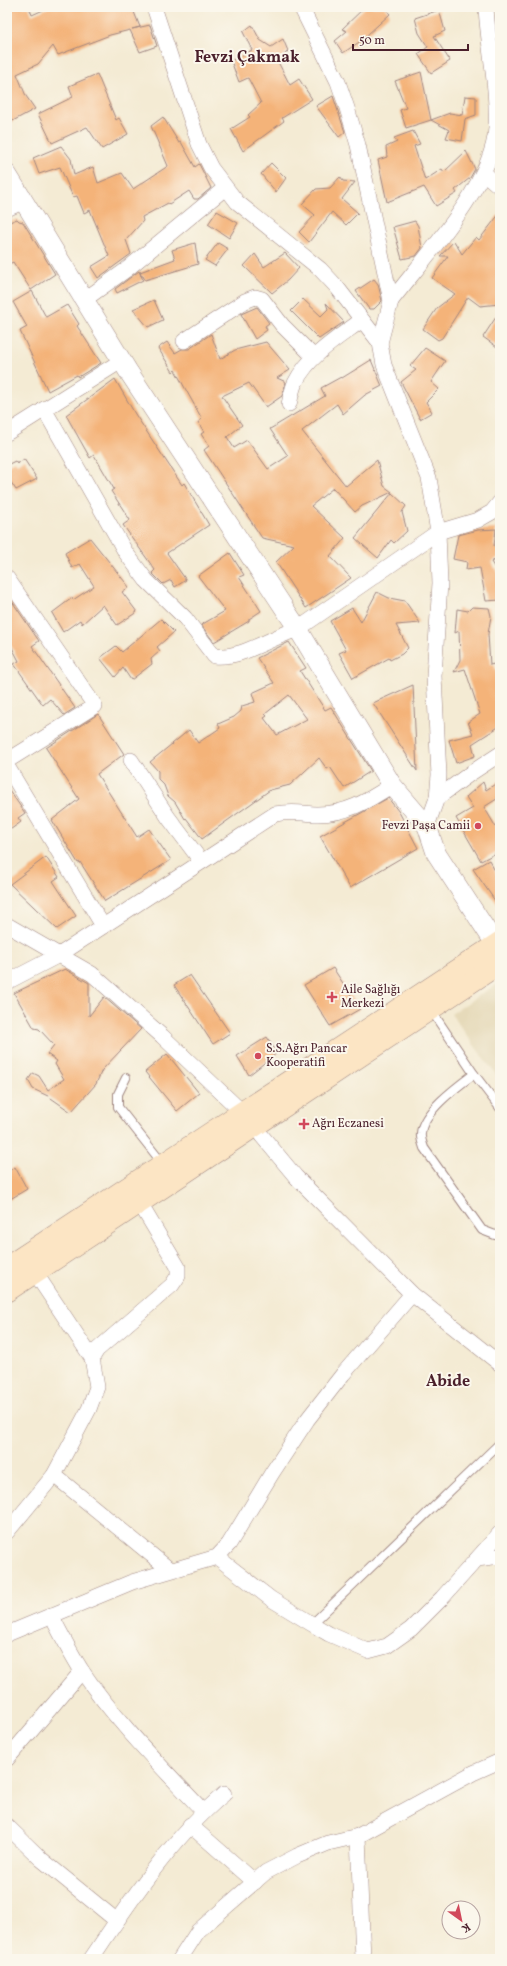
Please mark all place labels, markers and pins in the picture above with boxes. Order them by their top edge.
place label: Fevzi Paşa Camii [382,818,470,834]
marker: Fevzi Paşa Camii [473,821,483,831]
place label: Aile Sağlığı Merkezi [341,982,401,1012]
marker: Aile Sağlığı Merkezi [326,991,338,1003]
place label: S.S.Ağrı Pancar Kooperatifi [266,1041,347,1071]
marker: S.S.Ağrı Pancar Kooperatifi [253,1051,263,1061]
place label: Ağrı Eczanesi [312,1116,384,1132]
marker: Ağrı Eczanesi [299,1119,309,1129]

